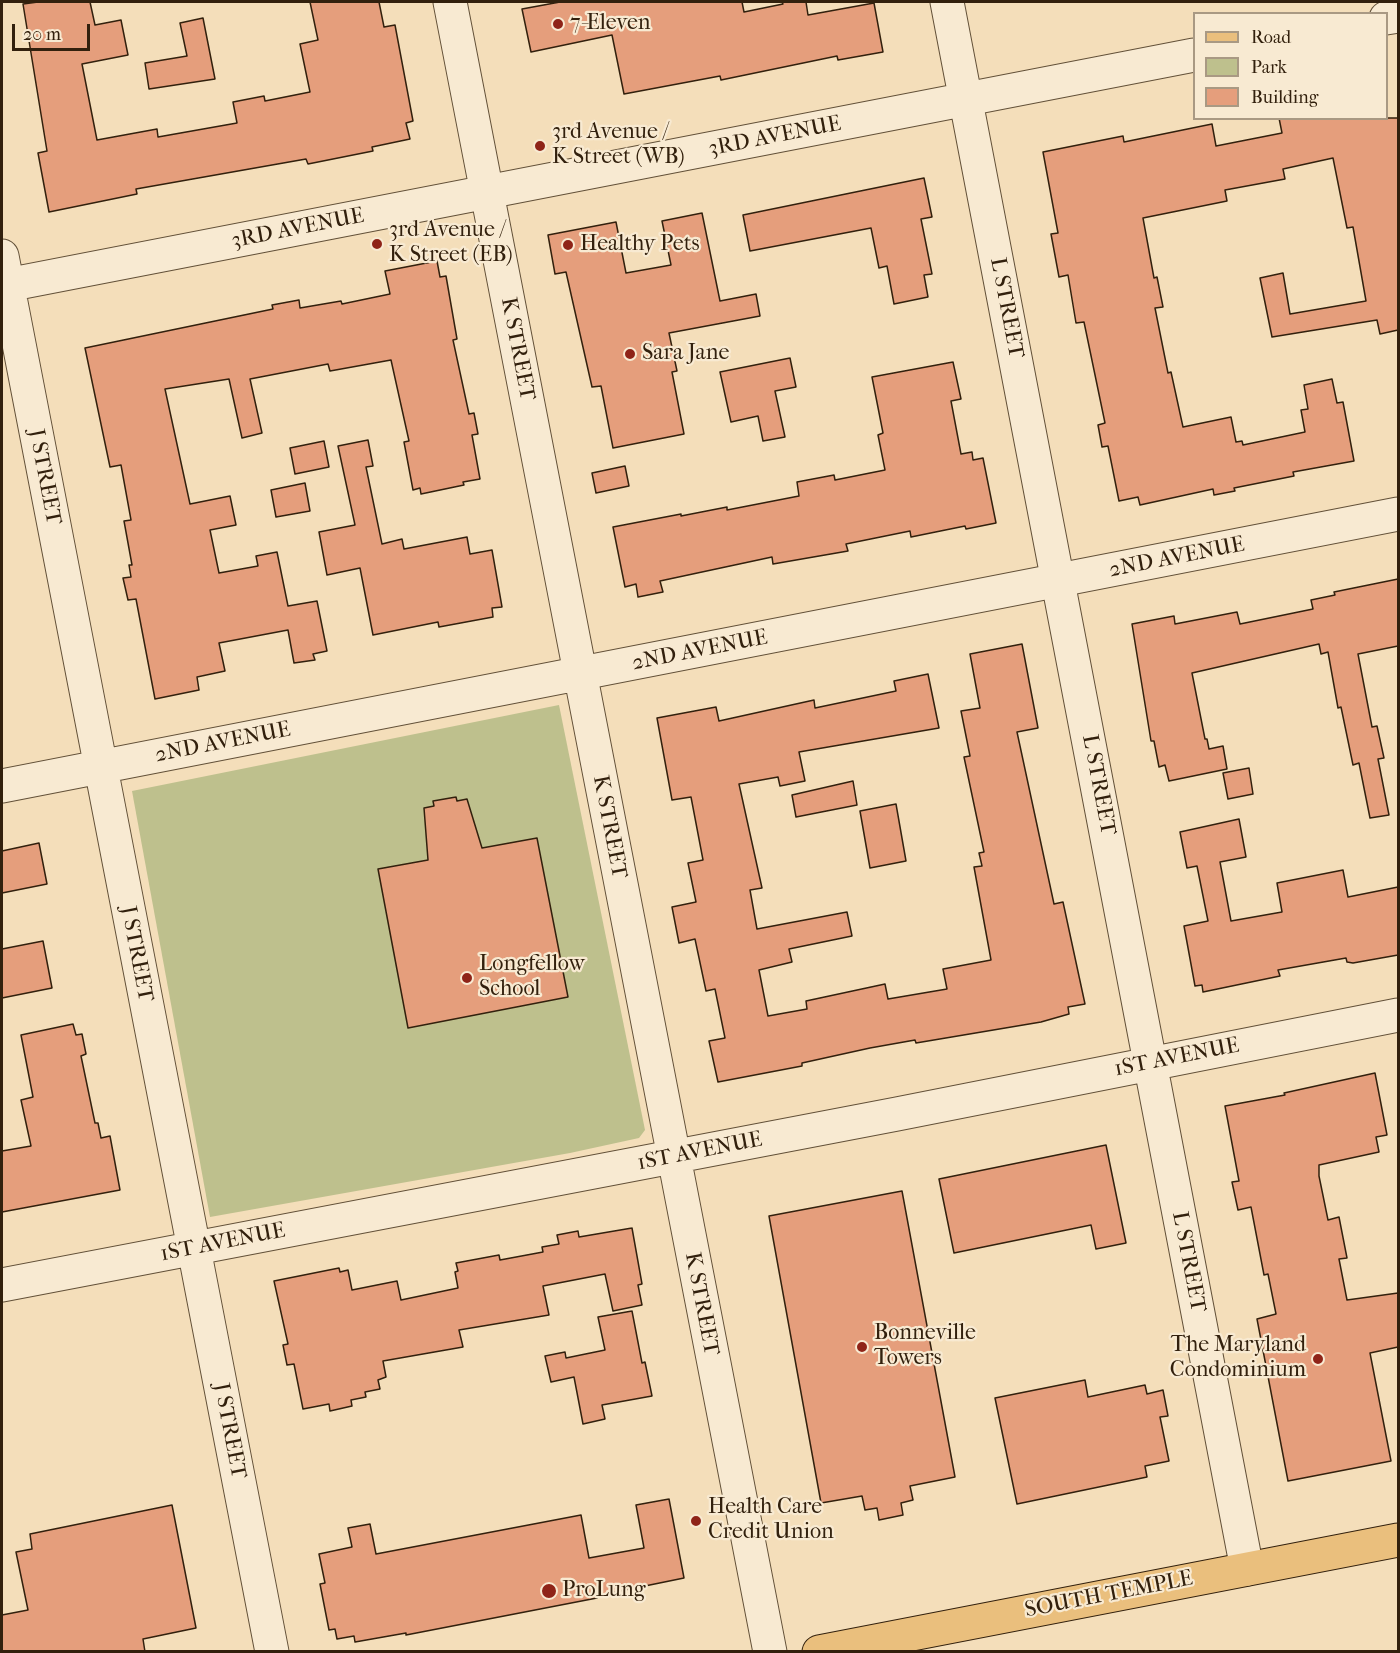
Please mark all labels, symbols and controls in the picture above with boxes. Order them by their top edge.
place label: 7-Eleven [570,11,651,37]
scale bar [15,12,93,50]
legend [1193,12,1388,120]
marker: 7-Eleven [551,17,565,31]
text: 20 m [23,24,61,45]
text: Road [1251,27,1291,48]
text: Park [1251,57,1287,78]
text: Building [1251,87,1318,108]
street label: 3RD AVENUE [707,111,843,163]
place label: 3rd Avenue / K Street (WB) [552,120,685,172]
marker: 3rd Avenue / K Street (WB) [533,139,547,153]
street label: 3RD AVENUE [230,203,366,255]
place label: 3rd Avenue / K Street (EB) [389,218,513,270]
place label: Healthy Pets [580,232,700,258]
marker: 3rd Avenue / K Street (EB) [370,237,384,251]
marker: Healthy Pets [561,238,575,252]
street label: L STREET [983,256,1029,360]
street label: K STREET [494,295,540,403]
place label: Sara Jane [642,341,729,367]
marker: Sara Jane [623,347,637,361]
street label: J STREET [22,427,66,527]
street label: 2ND AVENUE [1107,532,1247,584]
street label: 2ND AVENUE [630,625,770,677]
street label: 2ND AVENUE [153,717,293,769]
street label: L STREET [1075,733,1121,837]
street label: K STREET [586,773,632,881]
street label: J STREET [114,904,158,1004]
place label: Longfellow School [479,952,585,1004]
marker: Longfellow School [460,971,474,985]
street label: 1ST AVENUE [1112,1033,1242,1083]
street label: 1ST AVENUE [635,1127,765,1177]
street label: L STREET [1165,1210,1211,1314]
street label: 1ST AVENUE [158,1218,288,1268]
street label: K STREET [678,1250,724,1358]
place label: Bonneville Towers [874,1321,976,1372]
place label: The Maryland Condominium [1170,1333,1306,1384]
marker: Bonneville Towers [855,1340,869,1354]
marker: The Maryland Condominium [1311,1352,1325,1366]
street label: J STREET [207,1381,251,1481]
place label: Health Care Credit Union [708,1495,834,1546]
marker: Health Care Credit Union [689,1514,703,1528]
street label: SOUTH TEMPLE [1023,1566,1195,1624]
place label: ProLung [562,1578,646,1604]
marker: ProLung [540,1582,558,1600]

